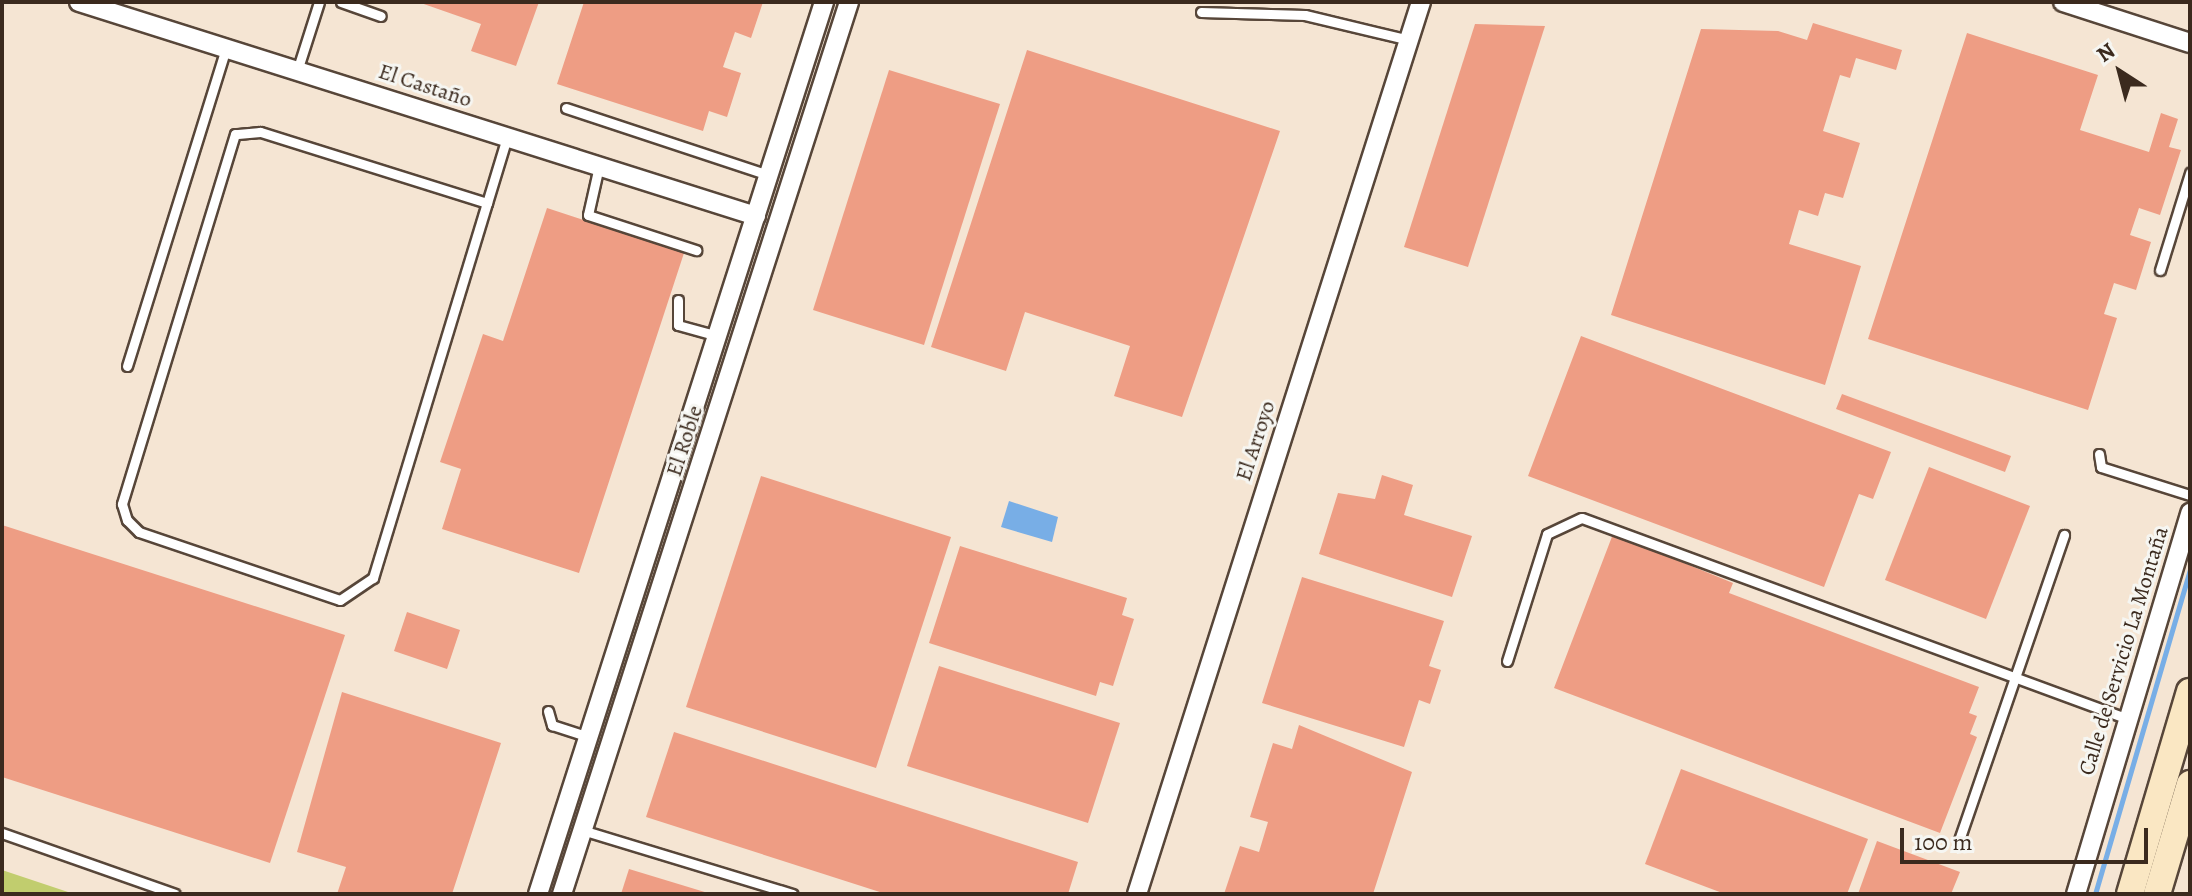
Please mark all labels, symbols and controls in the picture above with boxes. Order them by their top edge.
north arrow [2080,32,2160,112]
text: N [2091,36,2121,69]
street label: El Castaño [375,59,475,113]
street label: El Arroyo [1231,398,1281,484]
street label: El Roble [661,402,709,480]
street label: Calle de Servicio La Montaña [2074,523,2174,779]
scale bar [1904,812,2152,862]
text: 100 m [1914,826,1973,858]

